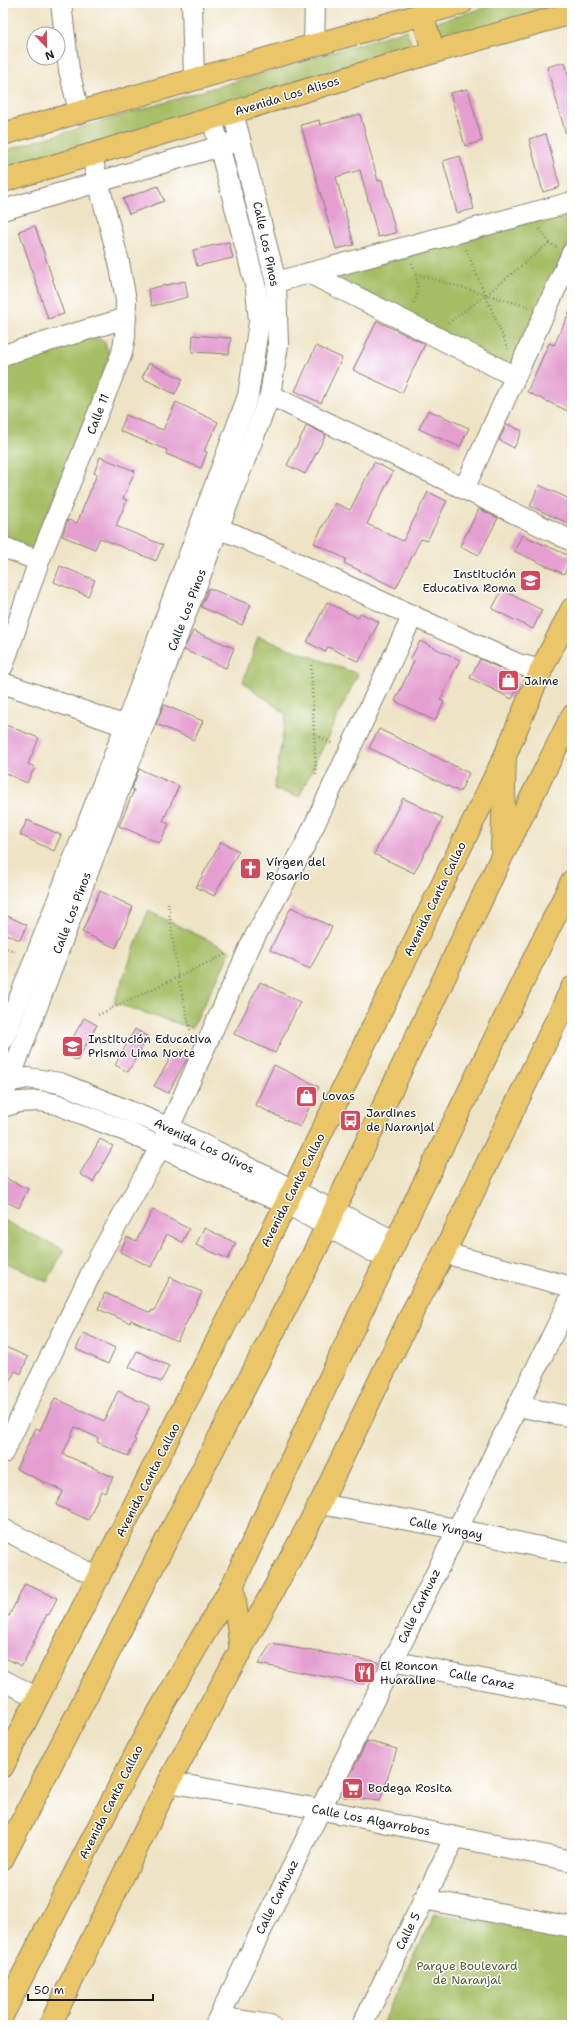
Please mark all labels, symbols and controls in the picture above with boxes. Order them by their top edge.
north arrow [26,26,66,66]
text: N [42,46,56,64]
street label: Avenida Los Alisos [233,72,341,120]
street label: Calle Los Pinos [249,200,283,288]
street label: Calle 11 [83,391,113,437]
place label: Institución Educativa Roma [423,566,517,596]
street label: Calle Los Pinos [164,567,210,653]
school or university icon: Institución Educativa Roma [518,568,544,594]
shop icon: Jaime [495,668,521,694]
place label: Jaime [524,673,559,689]
street label: Avenida Canta Callao [400,839,470,959]
place label: Vírgen del Rosario [266,854,326,884]
church icon: Vírgen del Rosario [237,856,263,882]
street label: Calle Los Pinos [49,870,95,956]
place label: Institución Educativa Prisma Lima Norte [88,1031,212,1061]
school or university icon: Institución Educativa Prisma Lima Norte [59,1033,85,1059]
shop icon: Lovas [293,1083,319,1109]
place label: Lovas [322,1088,355,1104]
place label: Jardines de Naranjal [366,1105,435,1135]
bus stop icon: Jardines de Naranjal [337,1107,363,1133]
street label: Avenida Los Olivos [151,1115,257,1177]
street label: Avenida Canta Callao [257,1130,329,1250]
street label: Avenida Canta Callao [112,1420,184,1540]
street label: Calle Yungay [408,1513,484,1543]
street label: Calle Carhuaz [394,1566,444,1646]
place label: El Roncon Huaraline [380,1658,438,1688]
restaurant icon: El Roncon Huaraline [352,1660,378,1686]
street label: Calle Caraz [448,1665,516,1693]
street label: Avenida Canta Callao [75,1742,147,1862]
supermarket icon: Bodega Rosita [339,1775,365,1801]
place label: Bodega Rosita [368,1780,452,1796]
street label: Calle Los Algarrobos [310,1801,432,1839]
street label: Calle Carhuaz [252,1857,302,1937]
street label: Calle 5 [392,1910,424,1952]
park label: Parque Boulevard de Naranjal [416,1958,518,1988]
scale bar [28,1976,153,2002]
text: 50 m [34,1982,64,1998]

